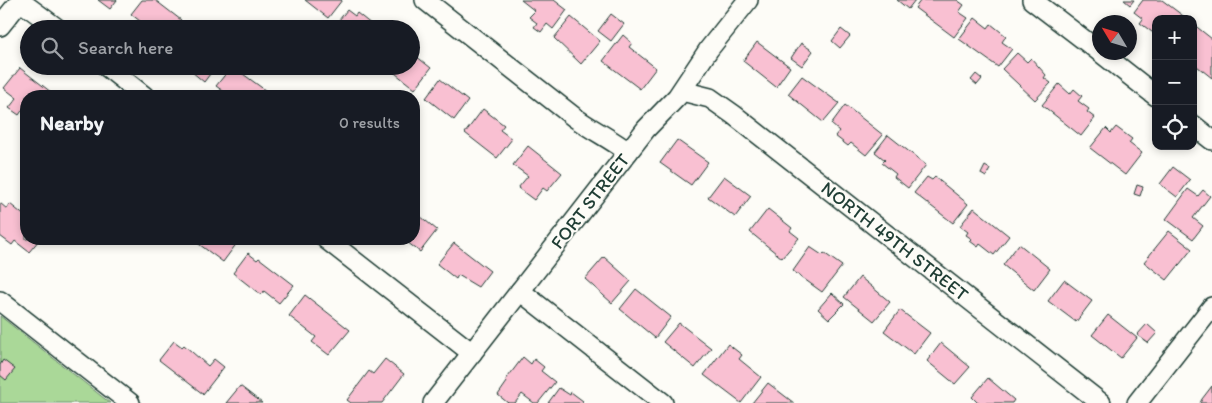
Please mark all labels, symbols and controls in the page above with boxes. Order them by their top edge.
north arrow [1092,15,1137,60]
map controls [1152,15,1197,150]
button: + [1152,15,1197,60]
search box [20,20,420,75]
icon: search [38,34,66,62]
text: Search here [78,36,173,59]
button: − [1152,60,1197,105]
button: locate [1152,105,1197,150]
text: Nearby [40,110,104,135]
text: 0 results [339,113,400,132]
street label: FORT STREET [546,148,635,253]
street label: NORTH 49TH STREET [817,176,974,306]

